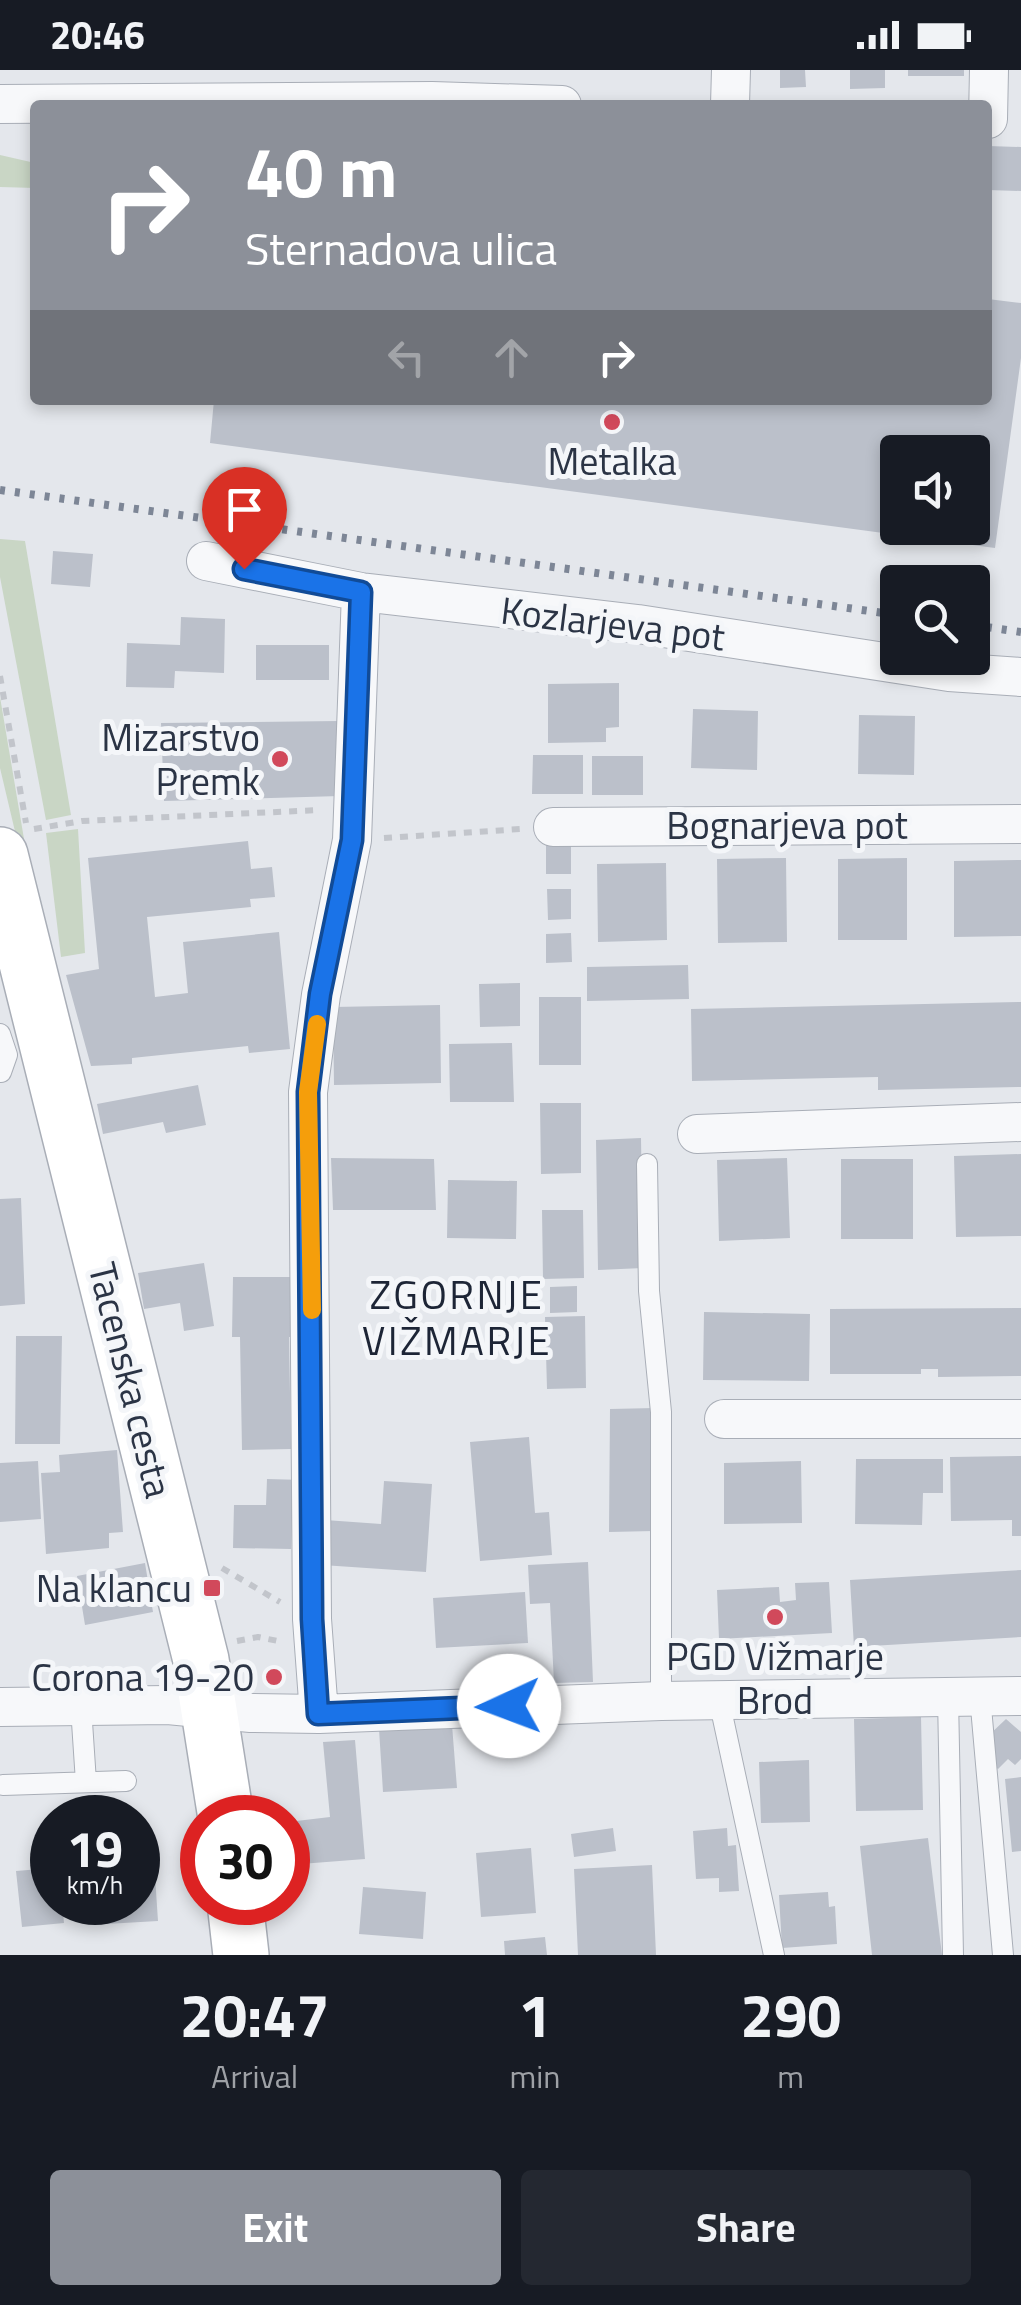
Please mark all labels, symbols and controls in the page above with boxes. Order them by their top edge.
text: 20:46 [50,6,145,64]
text: 40 m [245,118,398,224]
icon: right [80,140,210,270]
text: Sternadova ulica [245,214,557,282]
icon: left [379,330,434,385]
icon: ahead [484,330,539,385]
icon: right [589,330,644,385]
marker: Metalka [601,411,623,433]
place label: Metalka [547,432,677,490]
map controls [880,435,990,675]
button: sound [880,435,990,545]
pin [202,467,287,570]
icon: arrive [217,482,272,537]
button: search [880,565,990,675]
street label: Kozlarjeva pot [498,580,728,666]
place label: Mizarstvo Premk [101,708,260,810]
marker: Mizarstvo Premk [269,748,291,770]
street label: Bognarjeva pot [666,796,908,854]
street label: Tacenska cesta [74,1256,188,1504]
district label: ZGORNJE VIŽMARJE [362,1264,552,1371]
place label: Na klancu [36,1559,192,1617]
marker: Na klancu [201,1577,223,1599]
marker: PGD Vižmarje Brod [764,1606,786,1628]
place label: PGD Vižmarje Brod [666,1627,884,1729]
place label: Corona 19-20 [31,1648,254,1706]
position arrow [457,1654,561,1758]
marker: Corona 19-20 [263,1666,285,1688]
speed limit sign: 30 [180,1795,310,1925]
text: 19 [67,1810,123,1886]
text: km/h [67,1866,123,1904]
text: 20:47 [180,1969,330,2060]
text: 1 [518,1969,552,2060]
text: 290 [740,1969,841,2060]
text: Arrival [211,2052,298,2100]
text: min [509,2052,560,2100]
text: m [777,2052,804,2100]
button: Exit [50,2170,501,2285]
button: Share [521,2170,971,2285]

